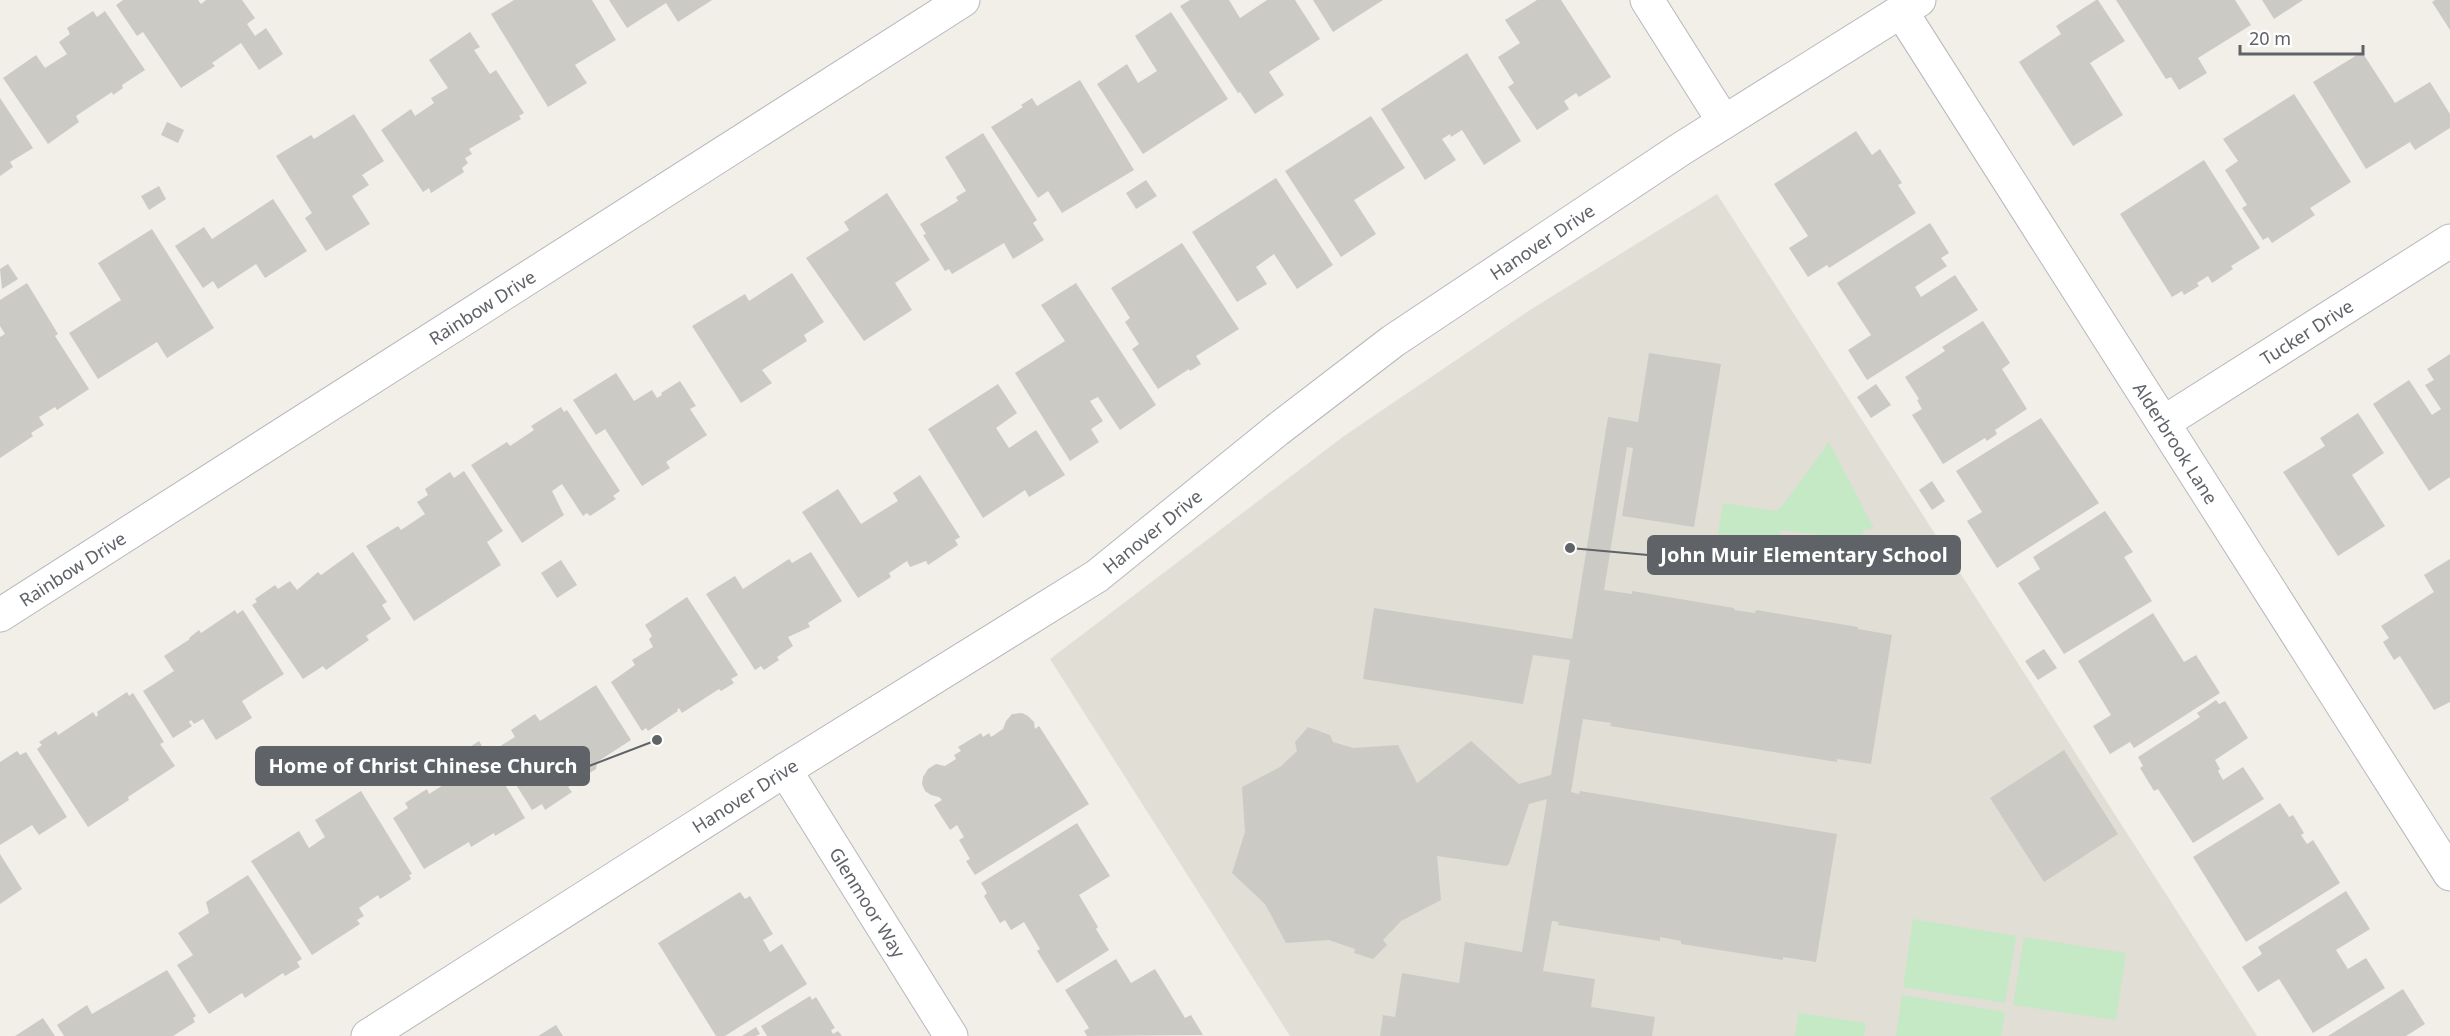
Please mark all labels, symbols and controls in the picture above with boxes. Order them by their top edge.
scale bar [2240,18,2363,56]
text: 20 m [2249,26,2291,50]
street label: Hanover Drive [1485,198,1599,285]
street label: Rainbow Drive [424,264,540,350]
street label: Tucker Drive [2256,294,2357,370]
street label: Alderbrook Lane [2128,378,2223,508]
street label: Hanover Drive [1098,484,1207,579]
street label: Rainbow Drive [15,526,130,612]
callout: John Muir Elementary School [1648,536,1960,574]
text: John Muir Elementary School [1658,541,1948,568]
callout: Home of Christ Chinese Church [256,747,589,785]
text: Home of Christ Chinese Church [268,752,578,779]
street label: Hanover Drive [687,753,802,838]
street label: Glenmoor Way [824,843,911,963]

